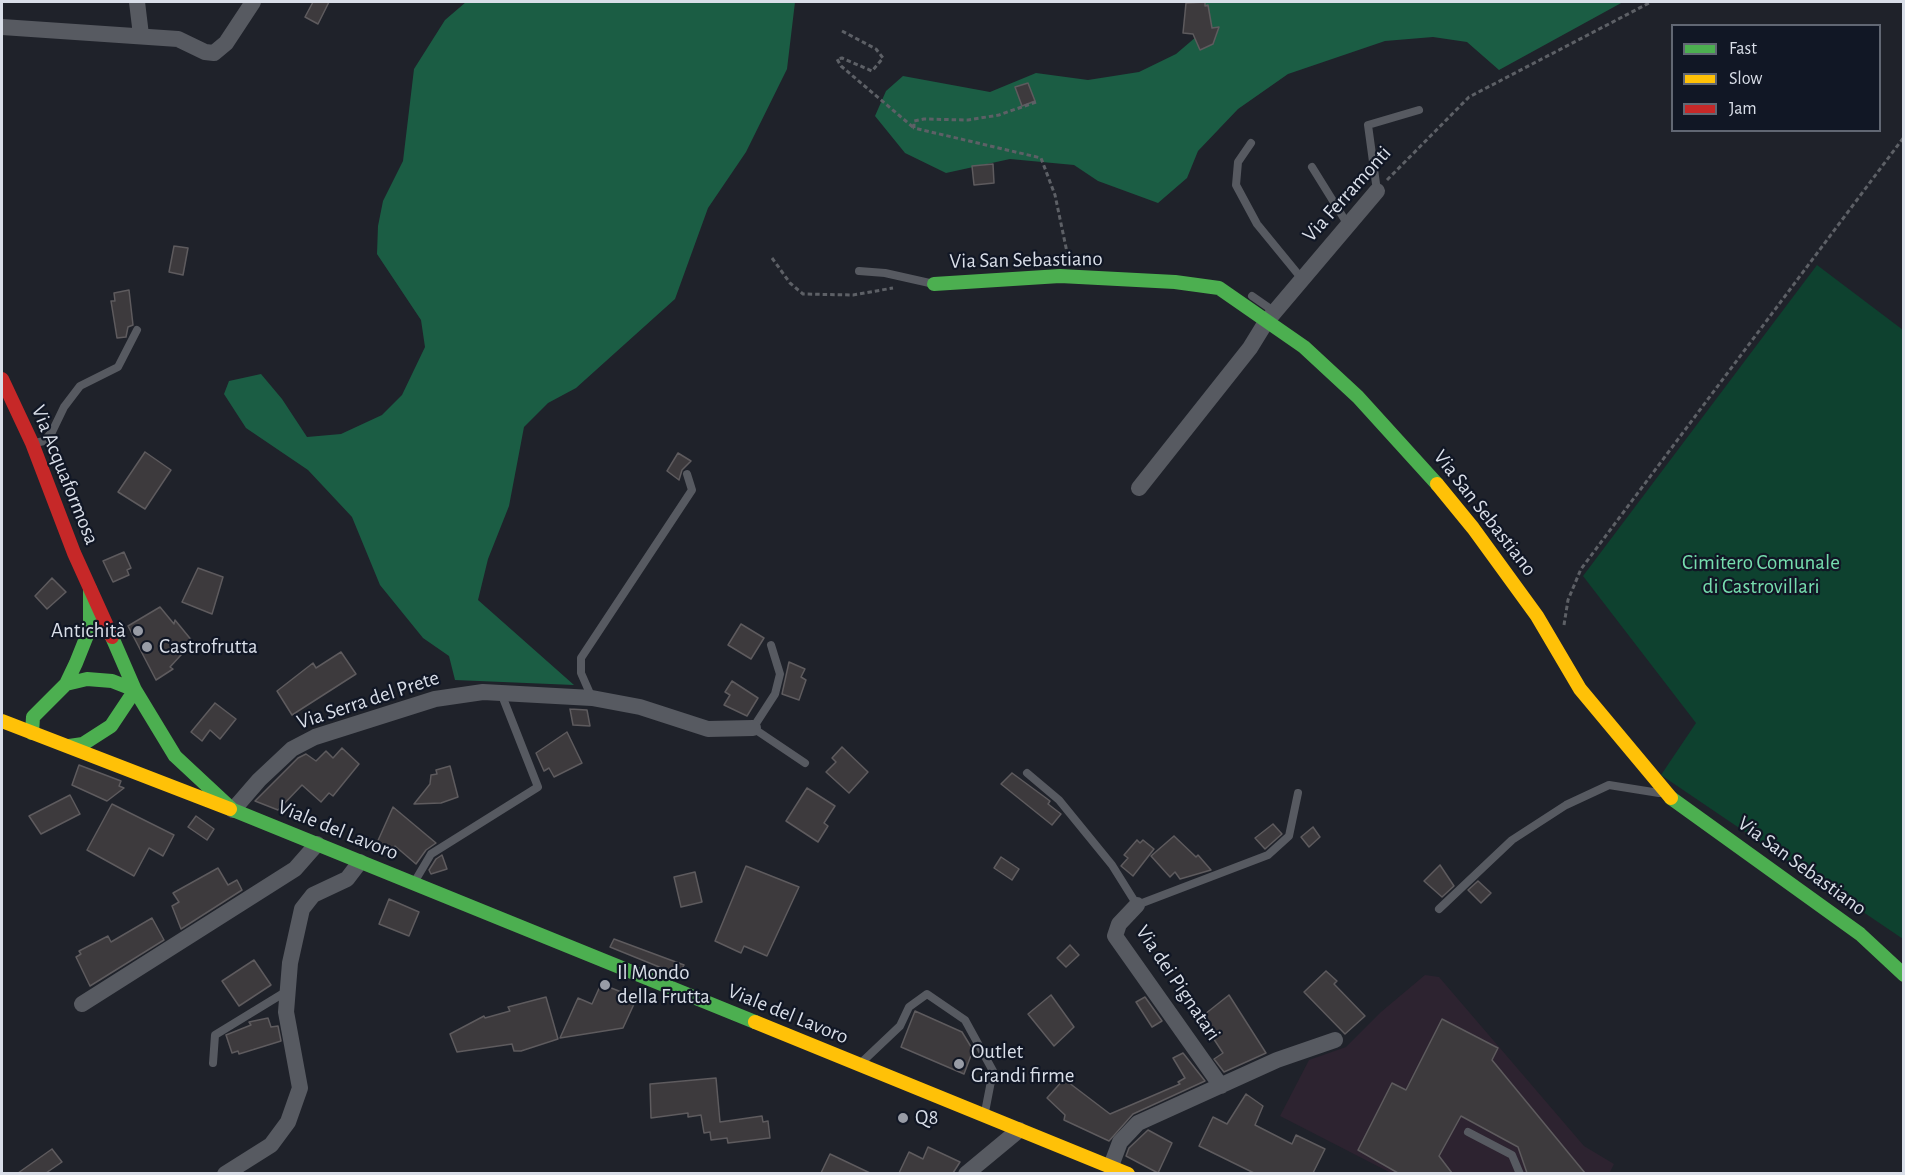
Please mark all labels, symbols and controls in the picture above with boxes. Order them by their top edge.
legend [1671,24,1881,132]
text: Fast [1729,40,1757,58]
text: Slow [1729,70,1762,88]
text: Jam [1729,100,1757,118]
street label: Via Ferramonti [1297,141,1397,247]
street label: Via San Sebastiano [949,246,1103,274]
street label: Via Acquaformosa [26,402,104,548]
street label: Via San Sebastiano [1428,445,1542,581]
park label: Cimitero Comunale di Castrovillari [1682,550,1840,600]
place label: Antichità [51,618,126,644]
marker: Antichità [131,624,145,638]
place label: Castrofrutta [159,634,258,660]
marker: Castrofrutta [140,640,154,654]
street label: Via Serra del Prete [294,665,442,735]
street label: Viale del Lavoro [274,794,402,866]
street label: Via San Sebastiano [1733,811,1871,921]
street label: Via dei Pignatari [1130,920,1226,1046]
place label: Il Mondo della Frutta [617,960,710,1010]
marker: Il Mondo della Frutta [598,978,612,992]
street label: Viale del Lavoro [724,978,852,1050]
place label: Outlet Grandi firme [971,1039,1074,1089]
marker: Outlet Grandi firme [952,1057,966,1071]
place label: Q8 [915,1105,938,1131]
marker: Q8 [896,1111,910,1125]

